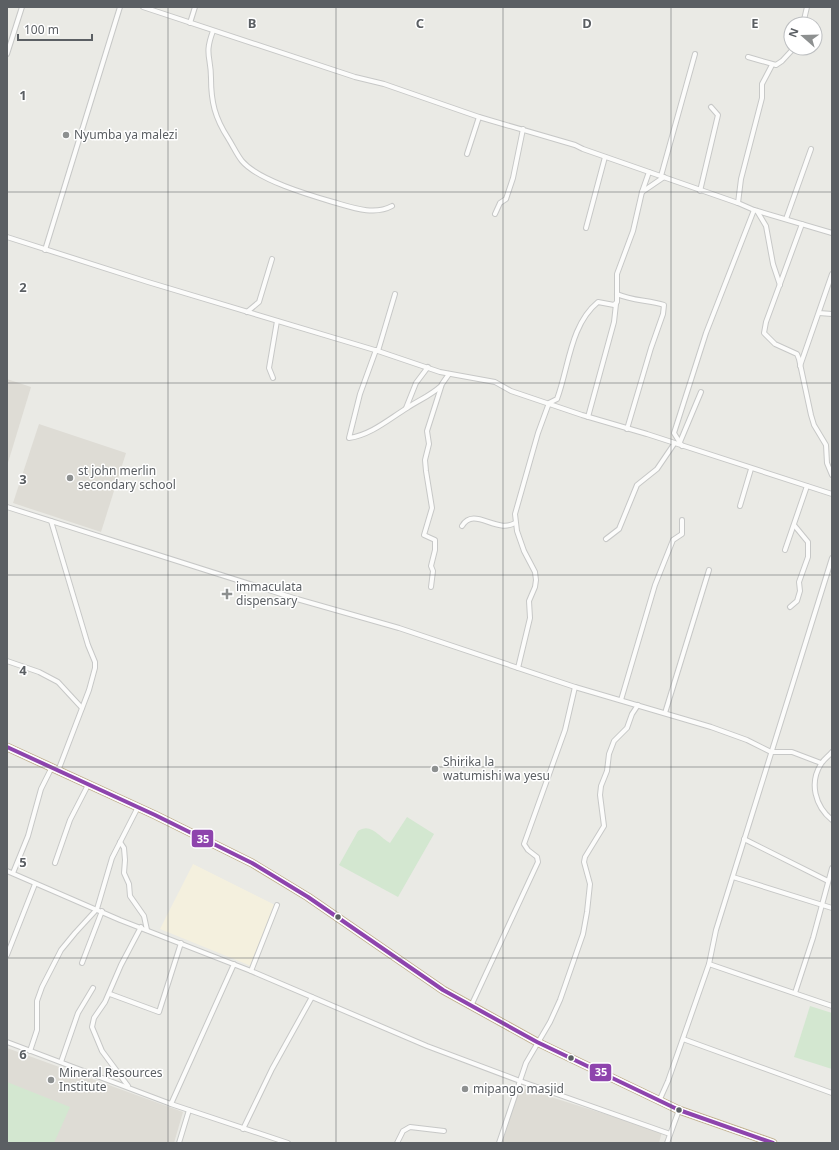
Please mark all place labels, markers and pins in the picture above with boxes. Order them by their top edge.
place label: Nyumba ya malezi [74,126,178,143]
marker: Nyumba ya malezi [61,130,71,140]
place label: st john merlin secondary school [78,462,176,493]
marker: st john merlin secondary school [65,473,75,483]
place label: immaculata dispensary [236,578,302,609]
marker: immaculata dispensary [221,588,233,600]
place label: Shirika la watumishi wa yesu [443,753,550,784]
marker: Shirika la watumishi wa yesu [430,764,440,774]
unlabelled marker [333,912,343,922]
unlabelled marker [566,1053,576,1063]
place label: Mineral Resources Institute [59,1064,163,1095]
marker: Mineral Resources Institute [46,1075,56,1085]
place label: mipango masjid [473,1080,564,1097]
marker: mipango masjid [460,1084,470,1094]
unlabelled marker [674,1105,684,1115]

